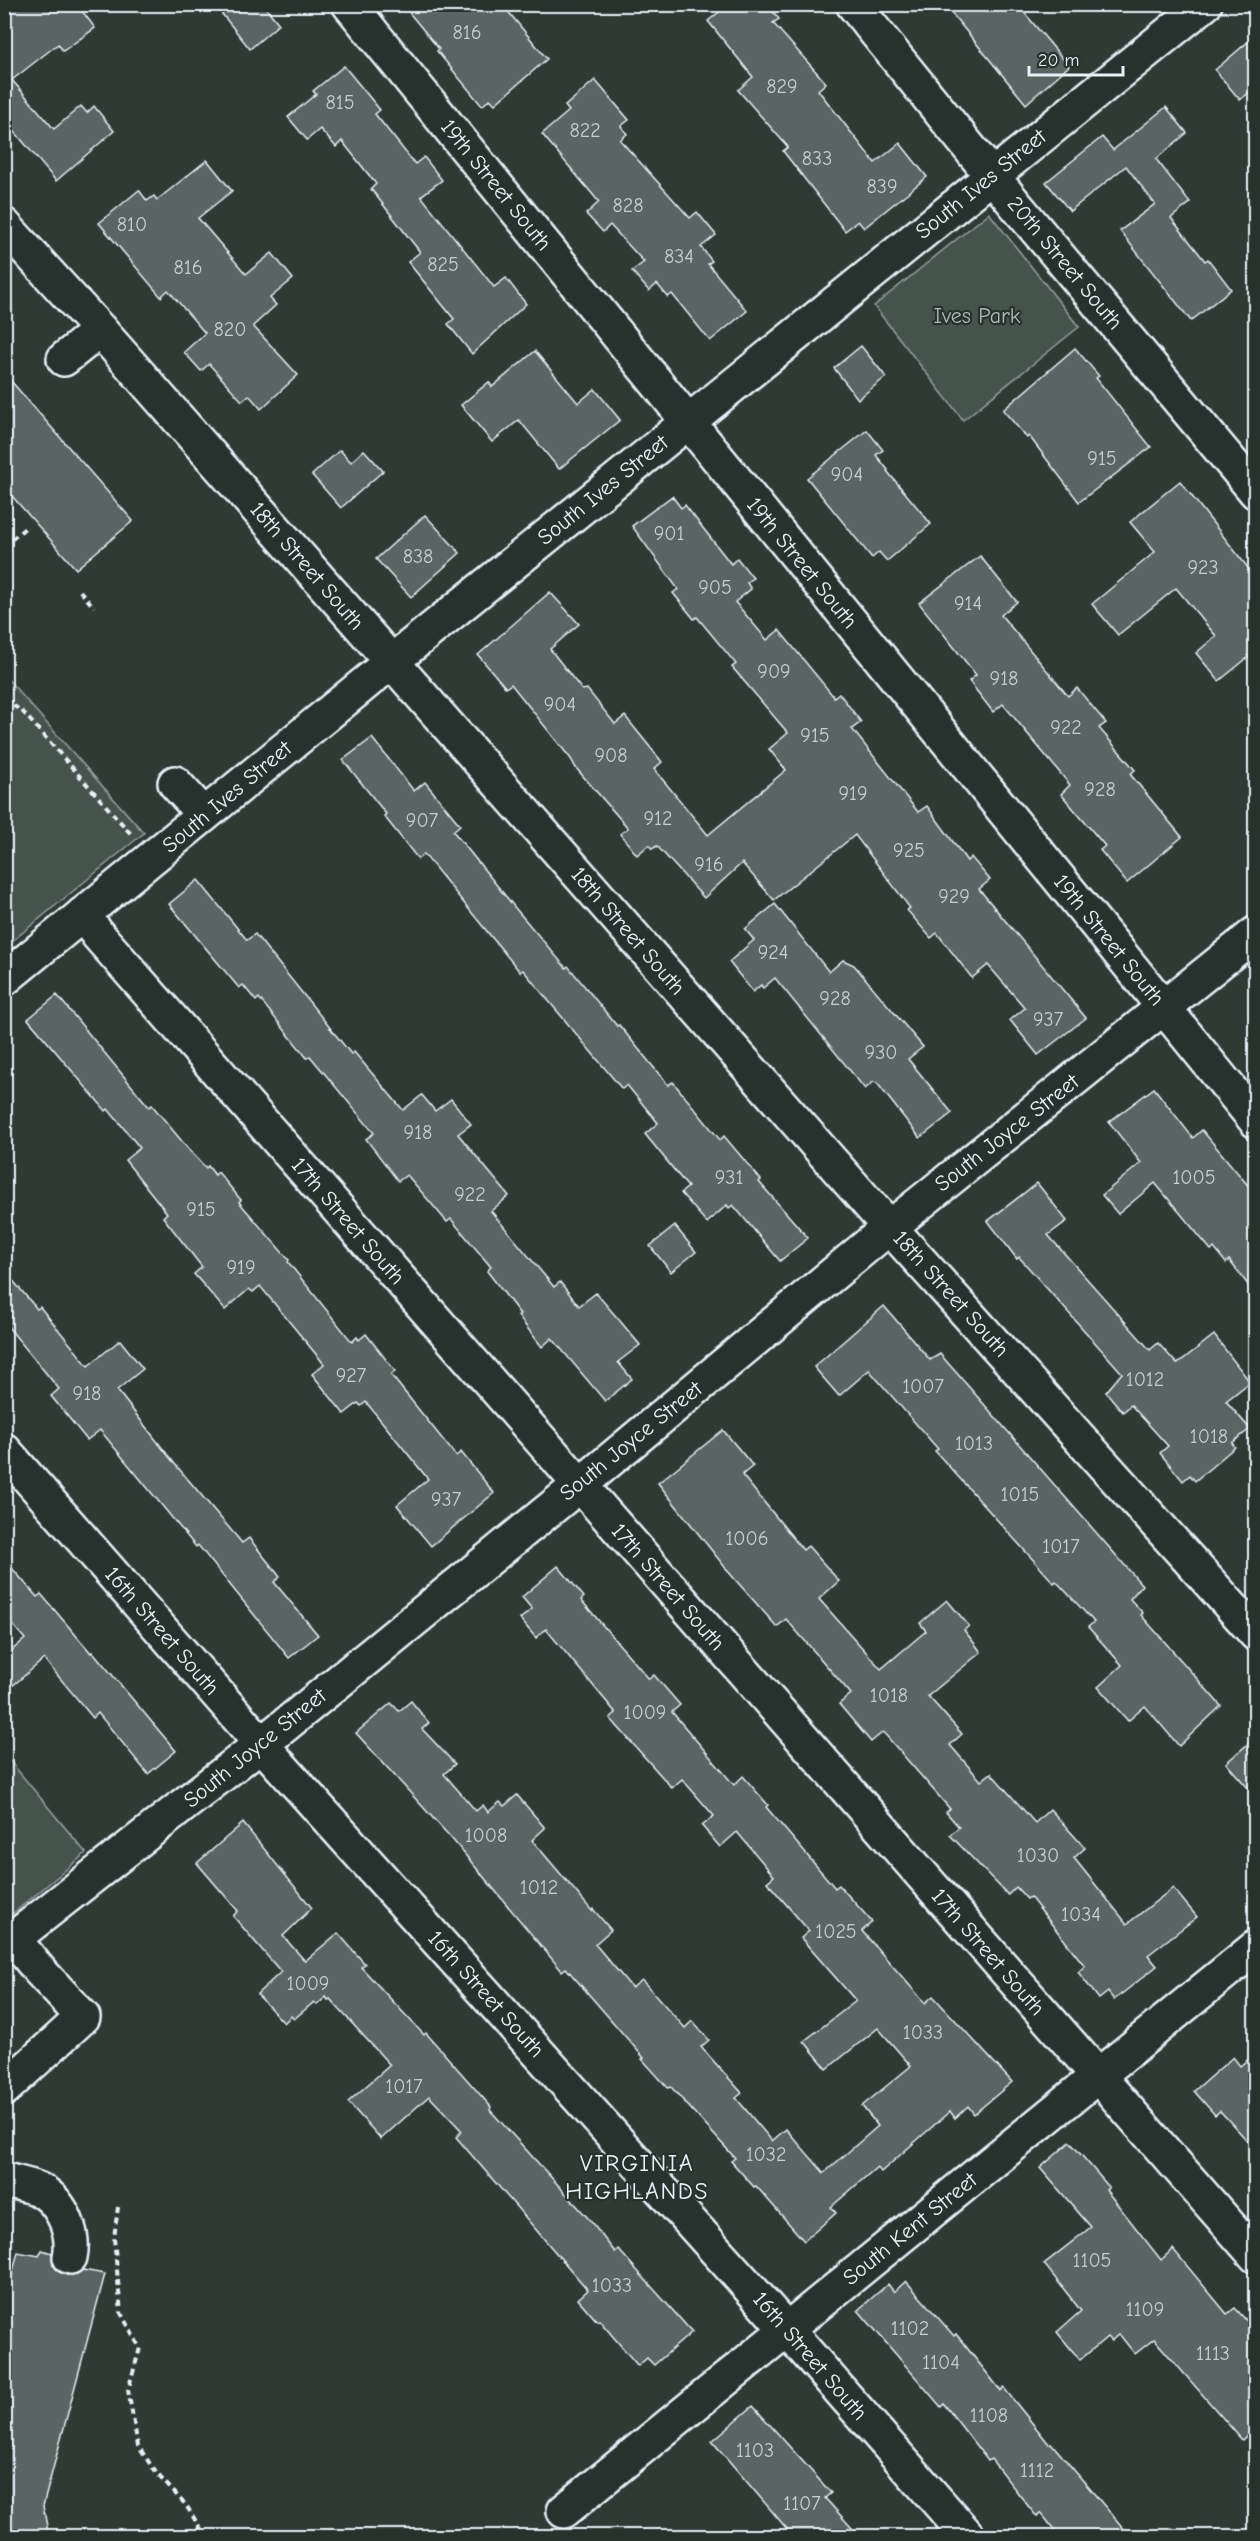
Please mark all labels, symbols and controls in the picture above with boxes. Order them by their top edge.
house number: 816 [452,21,482,44]
scale bar [1029,39,1124,77]
text: 20 m [1038,50,1079,71]
house number: 829 [766,75,798,98]
house number: 815 [325,91,355,114]
street label: 19th Street South [435,114,557,256]
house number: 822 [569,119,601,142]
street label: South Ives Street [910,123,1052,245]
house number: 833 [802,147,832,170]
house number: 839 [866,175,898,198]
street label: 20th Street South [1002,191,1128,335]
house number: 828 [612,194,644,217]
house number: 810 [117,213,147,236]
house number: 834 [664,245,694,268]
house number: 825 [427,253,459,276]
house number: 816 [173,256,203,279]
park label: Ives Park [933,303,1021,329]
house number: 820 [214,318,246,341]
street label: South Ives Street [532,429,674,551]
house number: 915 [1087,447,1117,470]
house number: 904 [831,463,863,486]
street label: 19th Street South [741,492,863,634]
street label: 18th Street South [244,497,370,635]
house number: 901 [654,522,684,545]
house number: 838 [403,545,433,568]
house number: 923 [1187,556,1219,579]
house number: 905 [698,576,732,599]
house number: 914 [954,592,982,615]
house number: 909 [757,660,791,683]
house number: 918 [990,667,1018,690]
house number: 904 [544,693,576,716]
house number: 922 [1050,716,1082,739]
house number: 915 [800,724,830,747]
street label: South Ives Street [157,735,297,859]
house number: 908 [594,744,628,767]
house number: 928 [1084,778,1116,801]
house number: 919 [838,782,868,805]
house number: 912 [644,807,673,830]
house number: 907 [406,809,439,832]
house number: 925 [893,839,925,862]
house number: 916 [694,853,724,876]
street label: 18th Street South [565,862,691,1000]
street label: 19th Street South [1048,869,1170,1011]
house number: 929 [938,885,970,908]
house number: 924 [758,941,788,964]
house number: 928 [819,987,851,1010]
house number: 937 [1033,1008,1064,1031]
house number: 930 [865,1041,897,1064]
street label: South Joyce Street [930,1068,1085,1197]
house number: 918 [404,1121,432,1144]
street label: 17th Street South [286,1152,410,1290]
house number: 931 [715,1166,743,1189]
house number: 1005 [1172,1166,1216,1189]
house number: 922 [454,1183,486,1206]
house number: 915 [186,1198,216,1221]
street label: 18th Street South [887,1225,1015,1363]
house number: 919 [226,1256,256,1279]
house number: 927 [336,1364,367,1387]
house number: 1012 [1126,1368,1164,1391]
street label: South Joyce Street [555,1375,708,1506]
house number: 1007 [902,1375,944,1398]
house number: 918 [73,1382,101,1405]
house number: 1018 [1190,1425,1228,1448]
house number: 1013 [955,1432,993,1455]
house number: 1015 [1001,1483,1039,1506]
house number: 937 [431,1488,462,1511]
street label: 17th Street South [606,1518,730,1656]
house number: 1006 [725,1527,769,1550]
house number: 1017 [1042,1535,1080,1558]
street label: 16th Street South [99,1561,225,1701]
street label: South Joyce Street [179,1682,332,1813]
house number: 1018 [870,1684,908,1707]
house number: 1009 [624,1701,666,1724]
house number: 1008 [465,1824,507,1847]
house number: 1030 [1017,1844,1059,1867]
house number: 1012 [520,1876,558,1899]
street label: 17th Street South [926,1883,1050,2021]
house number: 1034 [1061,1903,1101,1926]
house number: 1025 [815,1920,857,1943]
street label: 16th Street South [422,1925,550,2063]
house number: 1009 [287,1972,329,1995]
house number: 1033 [903,2021,943,2044]
house number: 1017 [385,2075,423,2098]
house number: 1032 [746,2143,786,2166]
district label: VIRGINIA HIGHLANDS [565,2149,709,2205]
street label: South Kent Street [838,2167,983,2291]
house number: 1105 [1073,2249,1111,2272]
house number: 1033 [592,2274,632,2297]
street label: 16th Street South [747,2286,873,2426]
house number: 1109 [1126,2298,1164,2321]
house number: 1102 [891,2317,929,2340]
house number: 1113 [1196,2342,1230,2365]
house number: 1104 [922,2351,960,2374]
house number: 1108 [970,2404,1008,2427]
house number: 1103 [736,2439,774,2462]
house number: 1112 [1020,2459,1054,2482]
house number: 1107 [783,2492,821,2515]

